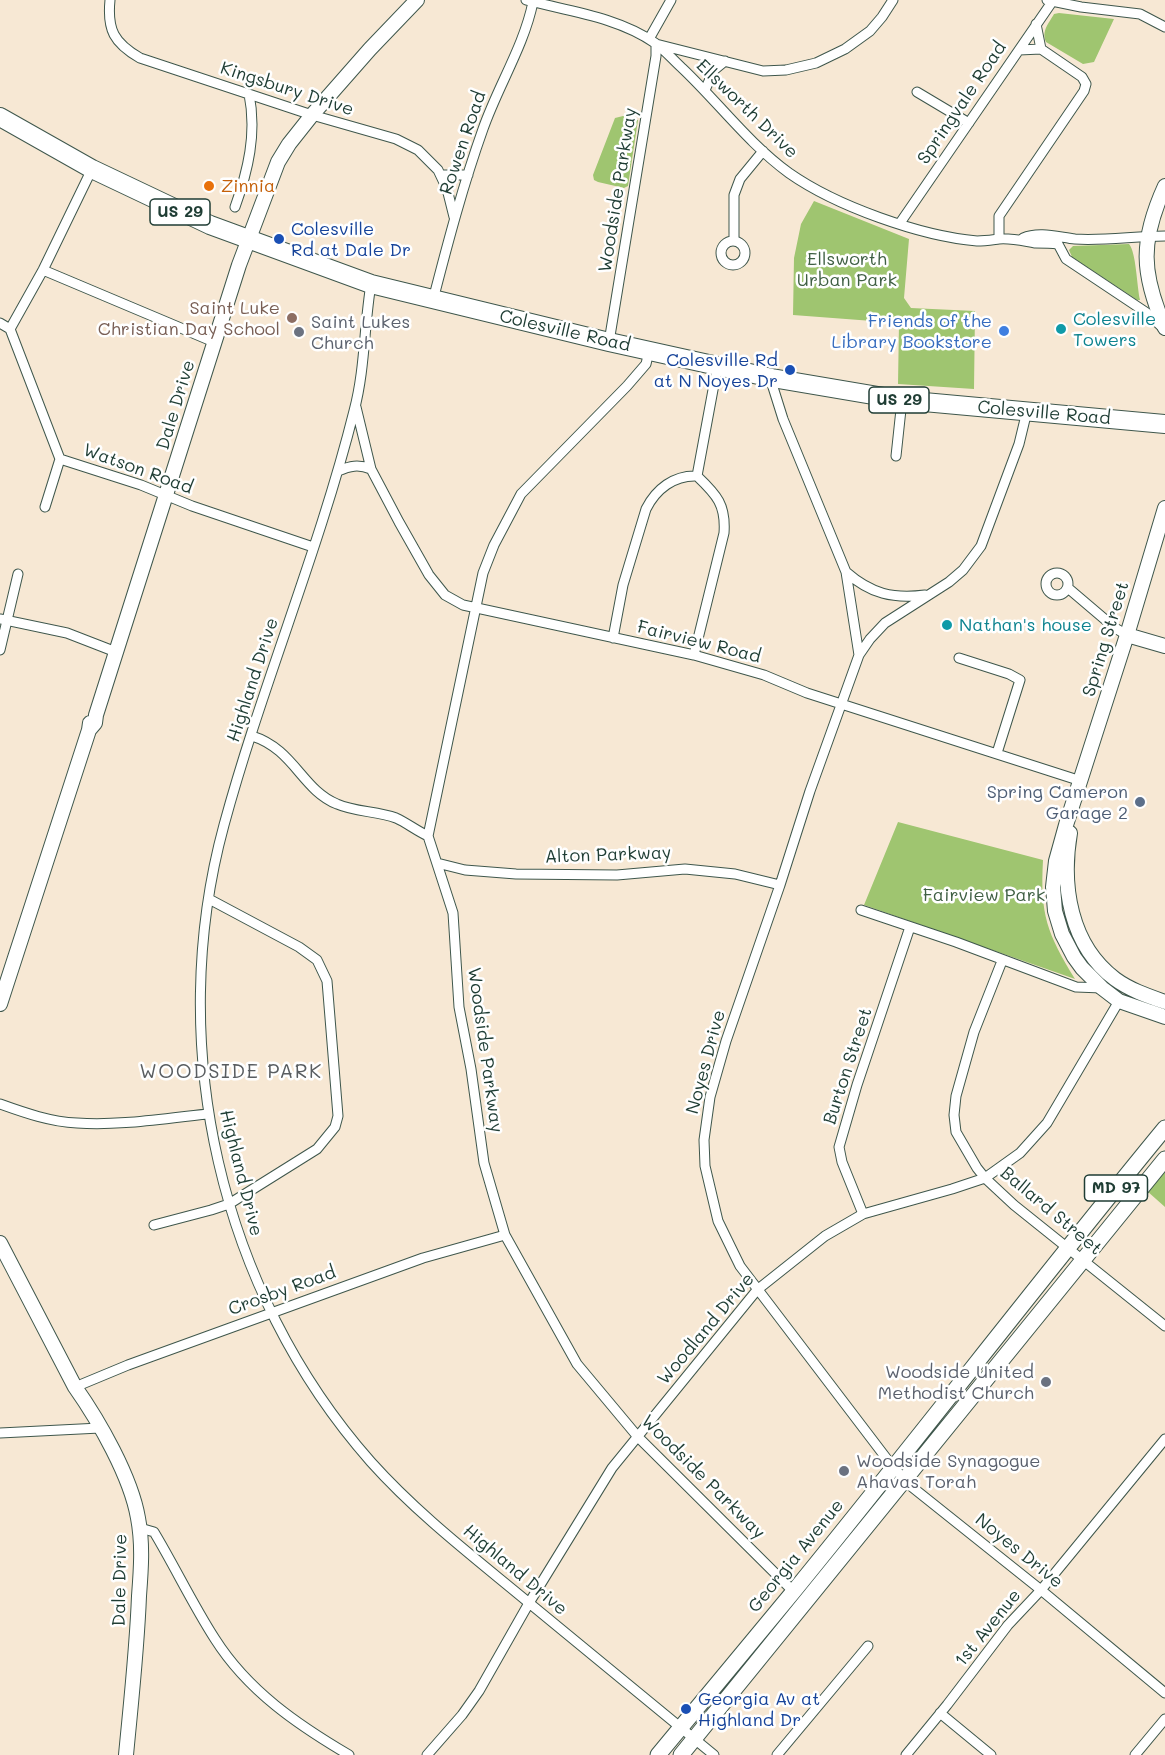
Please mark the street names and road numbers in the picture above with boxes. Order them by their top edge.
street label: Springvale Road [913,38,1011,168]
street label: Ellsworth Drive [692,55,802,163]
street label: Kingsbury Drive [218,57,356,121]
street label: Rowen Road [435,88,491,198]
street label: Woodside Parkway [594,106,642,274]
road number: US 29 [150,199,210,225]
street label: Colesville Road [497,305,633,357]
street label: Dale Drive [152,358,200,452]
road number: US 29 [869,387,929,413]
street label: Colesville Road [976,396,1112,430]
street label: Watson Road [80,439,196,499]
street label: Spring Street [1078,579,1134,699]
street label: Highland Drive [223,615,283,745]
street label: Fairview Road [635,616,763,668]
street label: Alton Parkway [544,842,672,868]
street label: Woodside Parkway [463,966,507,1134]
street label: Burton Street [819,1005,877,1127]
street label: Noyes Drive [682,1008,730,1116]
street label: Highland Drive [215,1108,267,1238]
street label: Ballard Street [996,1162,1106,1260]
road number: MD 97 [1084,1175,1148,1201]
street label: Crosby Road [225,1262,339,1320]
street label: Woodland Drive [653,1269,759,1389]
street label: Woodside Parkway [636,1410,770,1544]
street label: Georgia Avenue [744,1495,848,1617]
street label: Noyes Drive [971,1509,1067,1593]
street label: Highland Drive [459,1520,571,1620]
street label: Dale Drive [108,1534,132,1626]
street label: 1st Avenue [950,1585,1026,1671]

